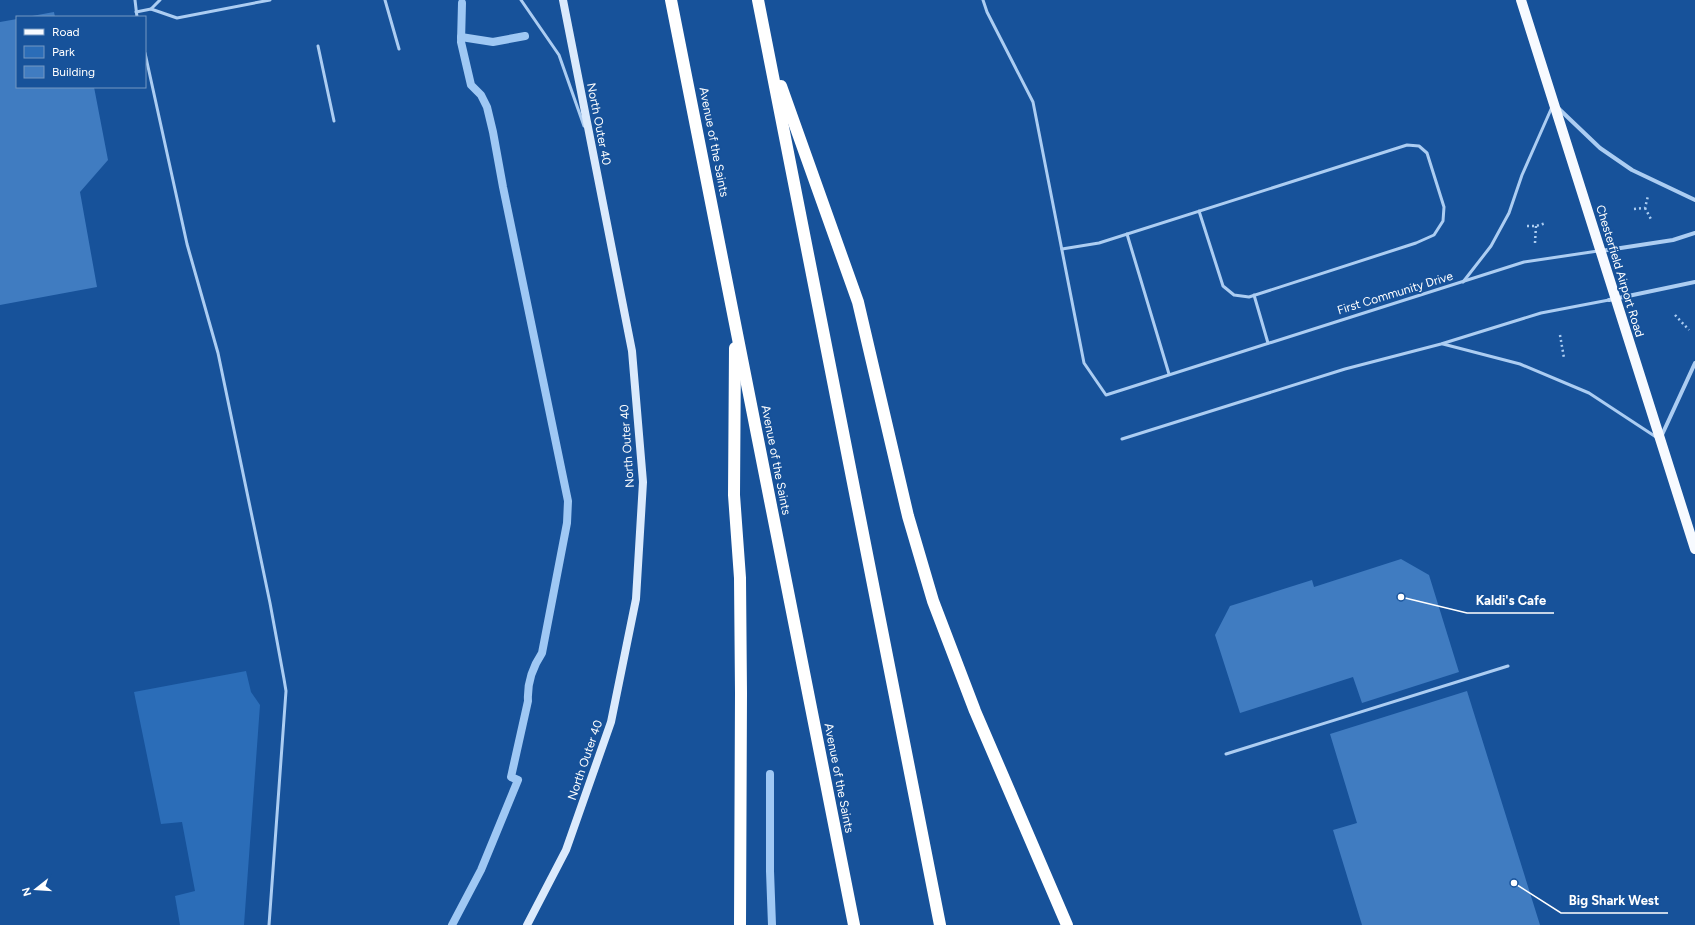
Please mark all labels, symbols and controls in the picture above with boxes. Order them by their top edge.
legend [16,16,146,88]
text: Road [52,25,80,39]
text: Park [52,45,75,59]
text: Building [52,65,95,79]
street label: North Outer 40 [584,82,614,167]
street label: Avenue of the Saints [696,86,732,199]
street label: Chesterfield Airport Road [1593,203,1647,339]
street label: First Community Drive [1335,269,1455,317]
street label: North Outer 40 [617,403,637,488]
street label: Avenue of the Saints [758,404,794,517]
callout: Kaldi's Cafe [1467,588,1554,613]
text: Kaldi's Cafe [1476,593,1546,608]
street label: North Outer 40 [565,718,605,802]
street label: Avenue of the Saints [821,722,857,835]
north arrow [16,869,56,909]
text: N [19,886,34,898]
callout: Big Shark West [1561,888,1668,913]
text: Big Shark West [1569,893,1659,908]

